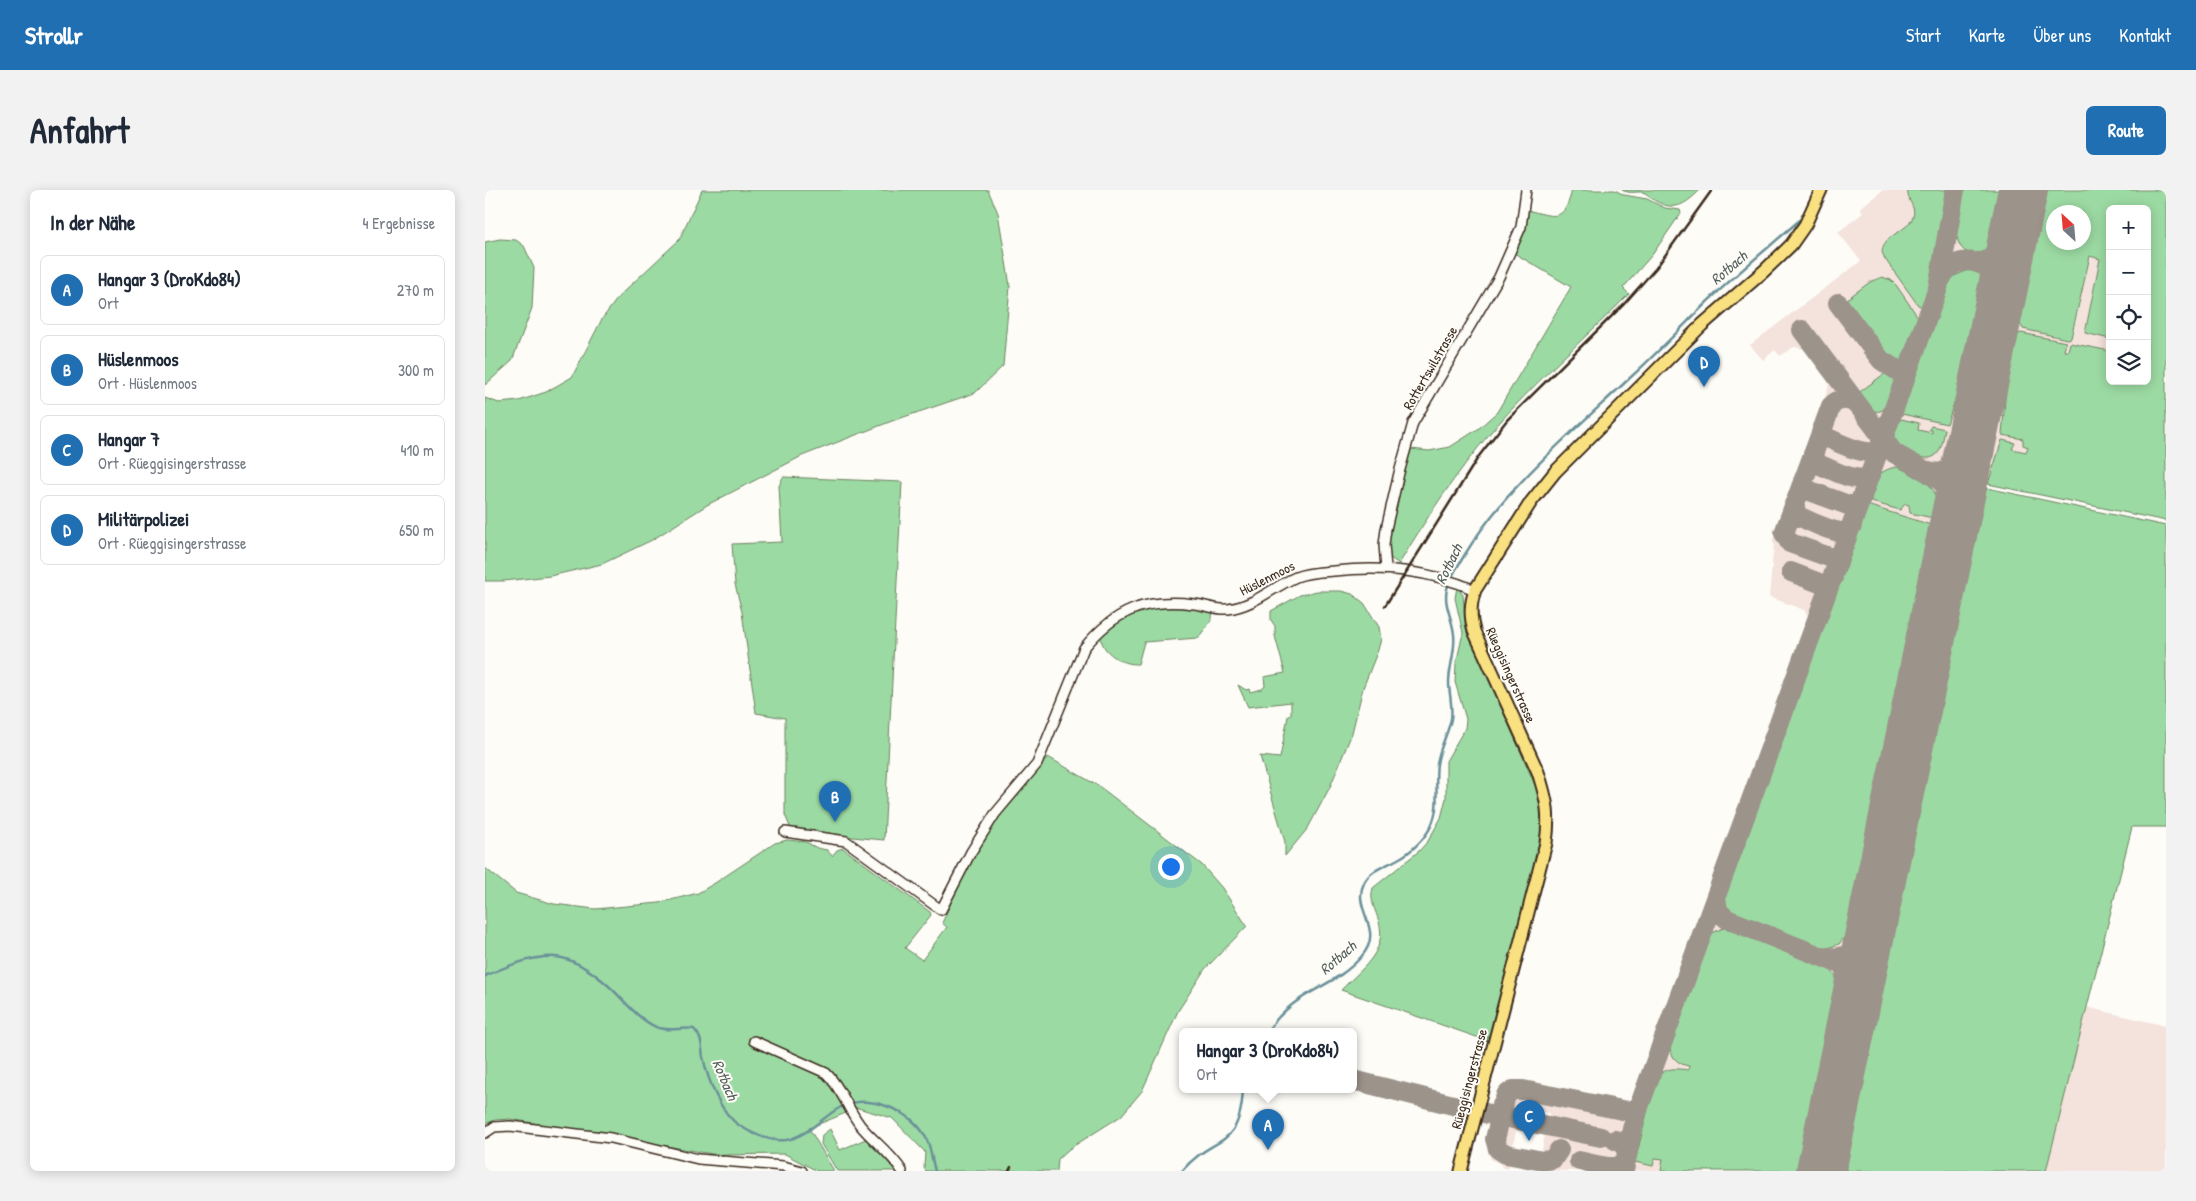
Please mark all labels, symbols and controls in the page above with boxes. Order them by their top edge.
text: Strollr [25,19,83,51]
text: Start [1906,23,1941,48]
text: Karte [1969,23,2005,48]
text: Über uns [2033,23,2091,48]
text: Kontakt [2119,23,2171,48]
button: Route [2086,106,2166,155]
text: Anfahrt [30,107,129,154]
north arrow [2046,205,2091,250]
map controls [2106,205,2151,385]
button: + [2106,205,2151,250]
text: In der Nähe [50,208,135,237]
text: 4 Ergebnisse [363,212,435,234]
water label: Rotbach [1706,245,1753,289]
button: − [2106,250,2151,295]
text: Hangar 3 (DroKdo84) [98,266,241,292]
text: A [63,279,71,301]
text: 270 m [397,279,434,301]
text: Ort [98,292,119,314]
button: locate [2106,295,2151,340]
street label: Rottertswilstrasse [1398,322,1461,413]
button: layers [2106,340,2151,385]
text: Hüslenmoos [98,346,179,372]
pin: D [1688,346,1720,387]
text: B [63,359,71,381]
text: 300 m [398,359,434,381]
text: Ort · Hüslenmoos [98,372,197,394]
text: Hangar 7 [98,426,160,452]
text: C [63,439,71,461]
text: 410 m [400,439,434,461]
text: Ort · Rüeggisingerstrasse [98,452,246,474]
text: Militärpolizei [98,506,189,532]
text: D [63,519,71,541]
text: 650 m [399,519,434,541]
text: Ort · Rüeggisingerstrasse [98,532,246,554]
water label: Rotbach [1430,539,1468,587]
street label: Hüslenmoos [1236,556,1298,599]
street label: Rüeggisingerstrasse [1481,624,1541,726]
pin: B [819,781,851,822]
your location [1158,854,1184,880]
water label: Rotbach [1315,935,1362,979]
street label: Rüeggisingerstrasse [1446,1026,1492,1131]
popup [1179,1028,1357,1093]
text: Hangar 3 (DroKdo84) [1196,1037,1340,1063]
water label: Rotbach [708,1056,744,1105]
text: Ort [1196,1063,1217,1085]
pin: C [1513,1100,1545,1141]
pin: A [1252,1109,1284,1150]

